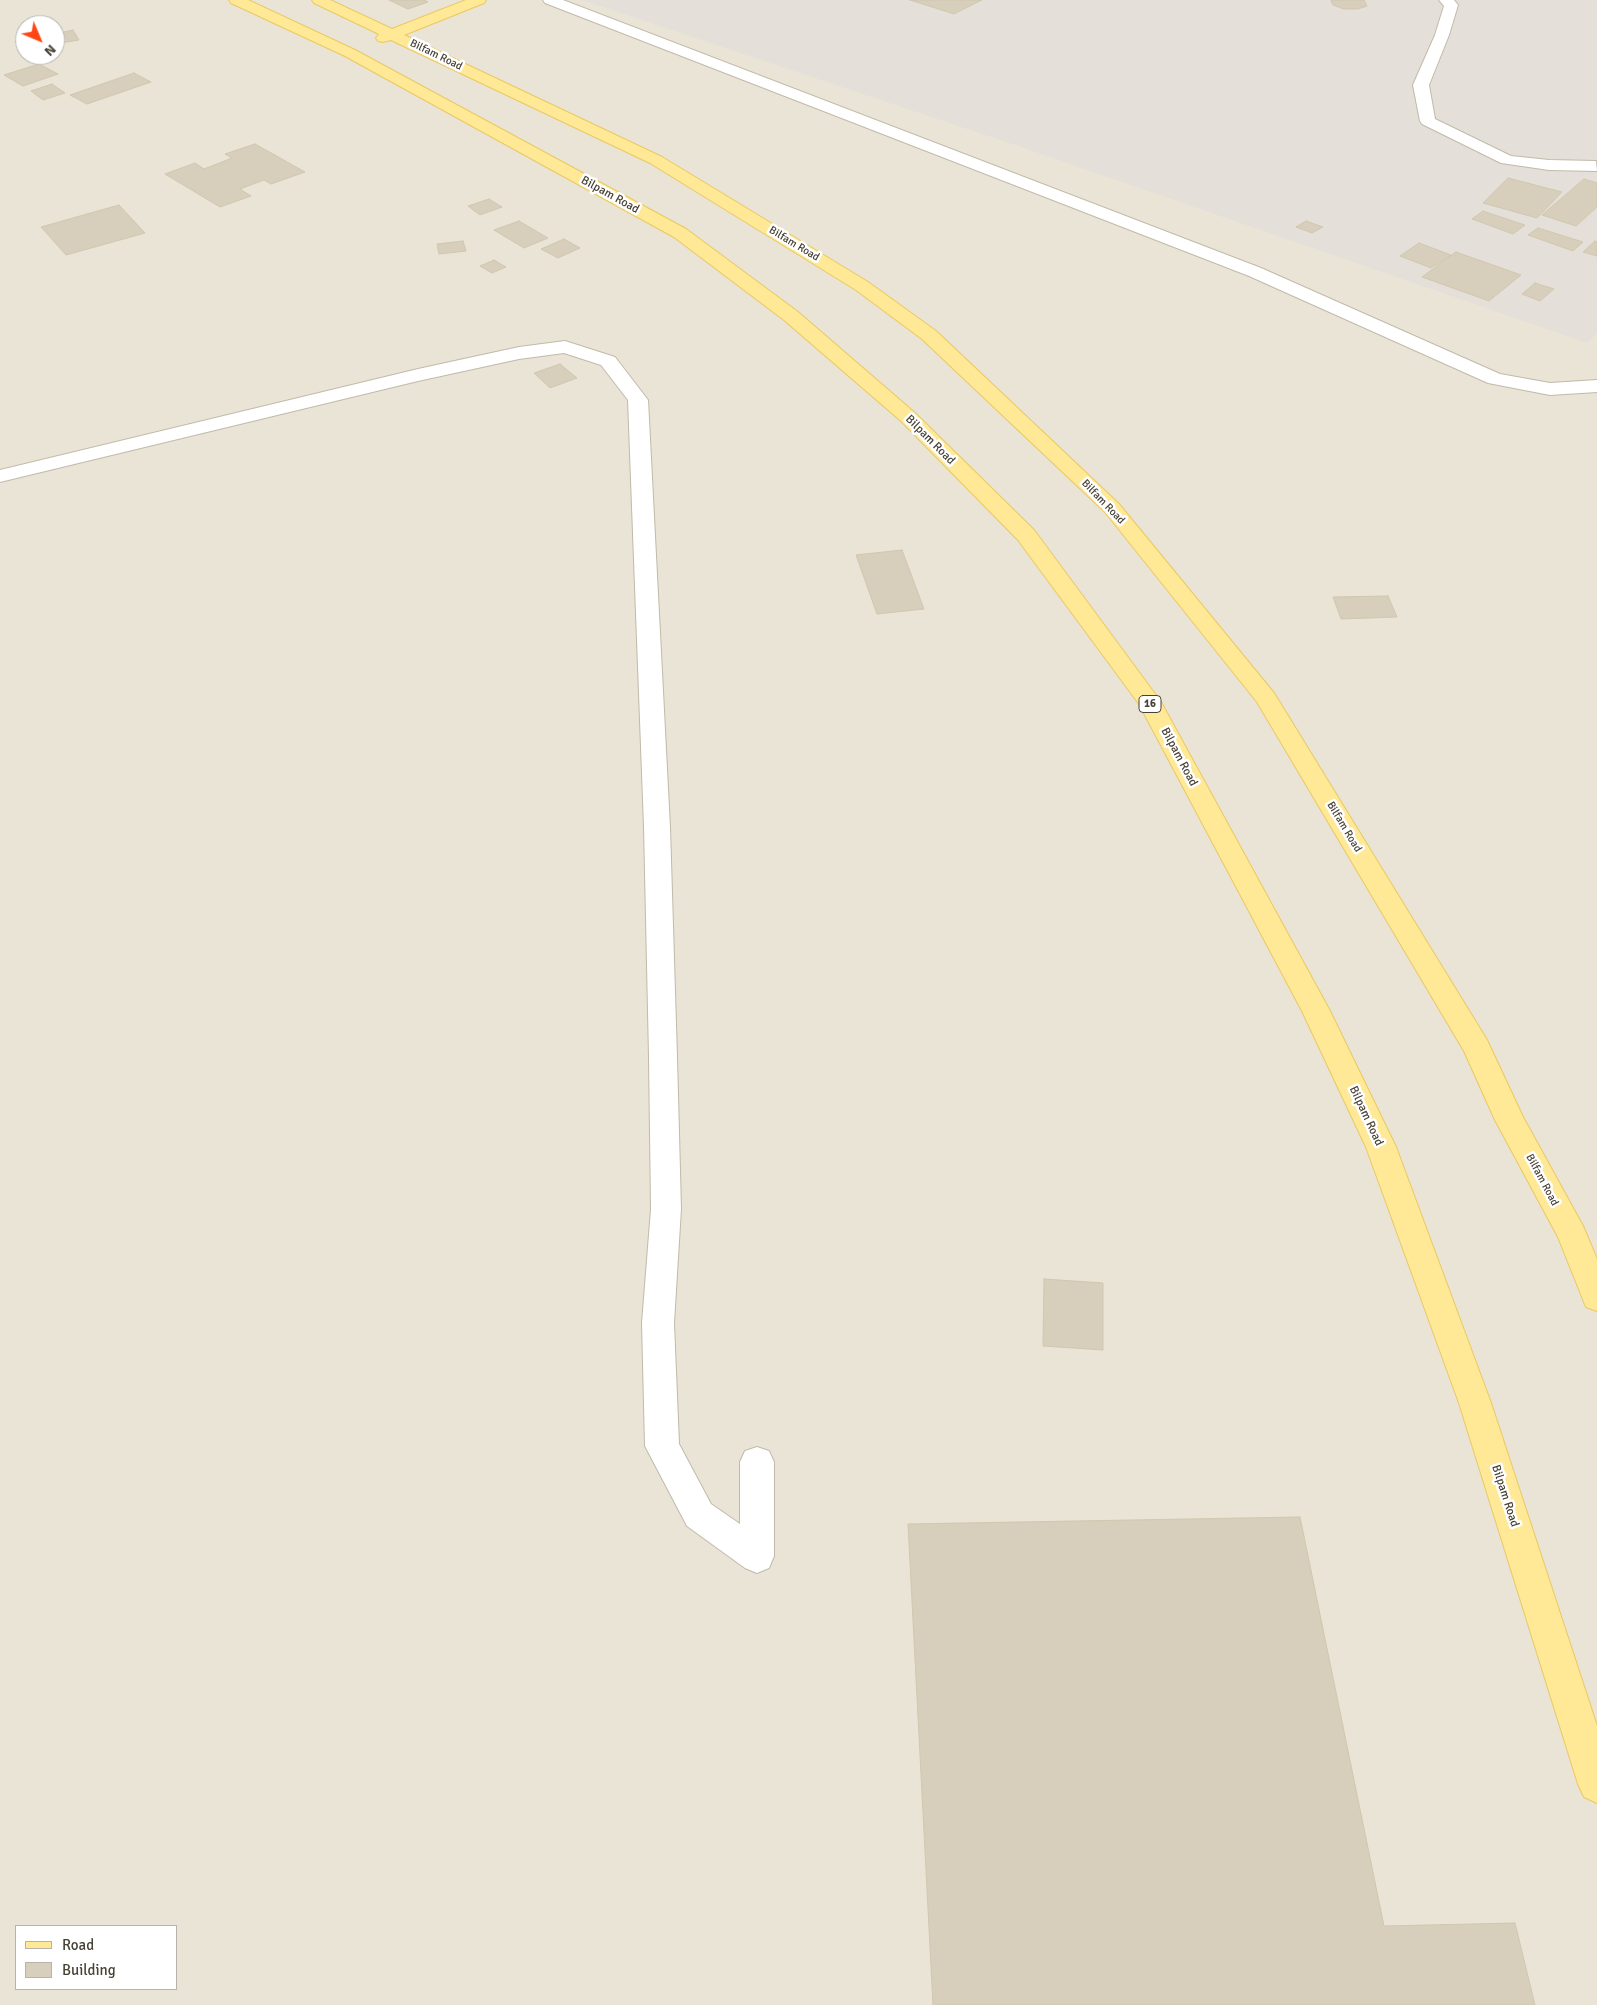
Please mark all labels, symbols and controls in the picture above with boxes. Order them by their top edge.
north arrow [15,15,65,65]
street label: Bilfam Road [408,37,464,73]
text: N [41,41,60,60]
street label: Bilpam Road [578,173,642,217]
street label: Bilfam Road [766,224,822,264]
street label: Bilpam Road [902,412,958,468]
street label: Bilfam Road [1079,477,1127,527]
road number: 16 [1139,696,1161,712]
street label: Bilpam Road [1158,725,1200,789]
street label: Bilfam Road [1324,799,1364,855]
street label: Bilpam Road [1346,1084,1386,1148]
street label: Bilfam Road [1523,1152,1561,1208]
street label: Bilpam Road [1488,1463,1522,1529]
legend [15,1925,178,1990]
text: Road [62,1936,94,1954]
text: Building [62,1961,116,1979]

